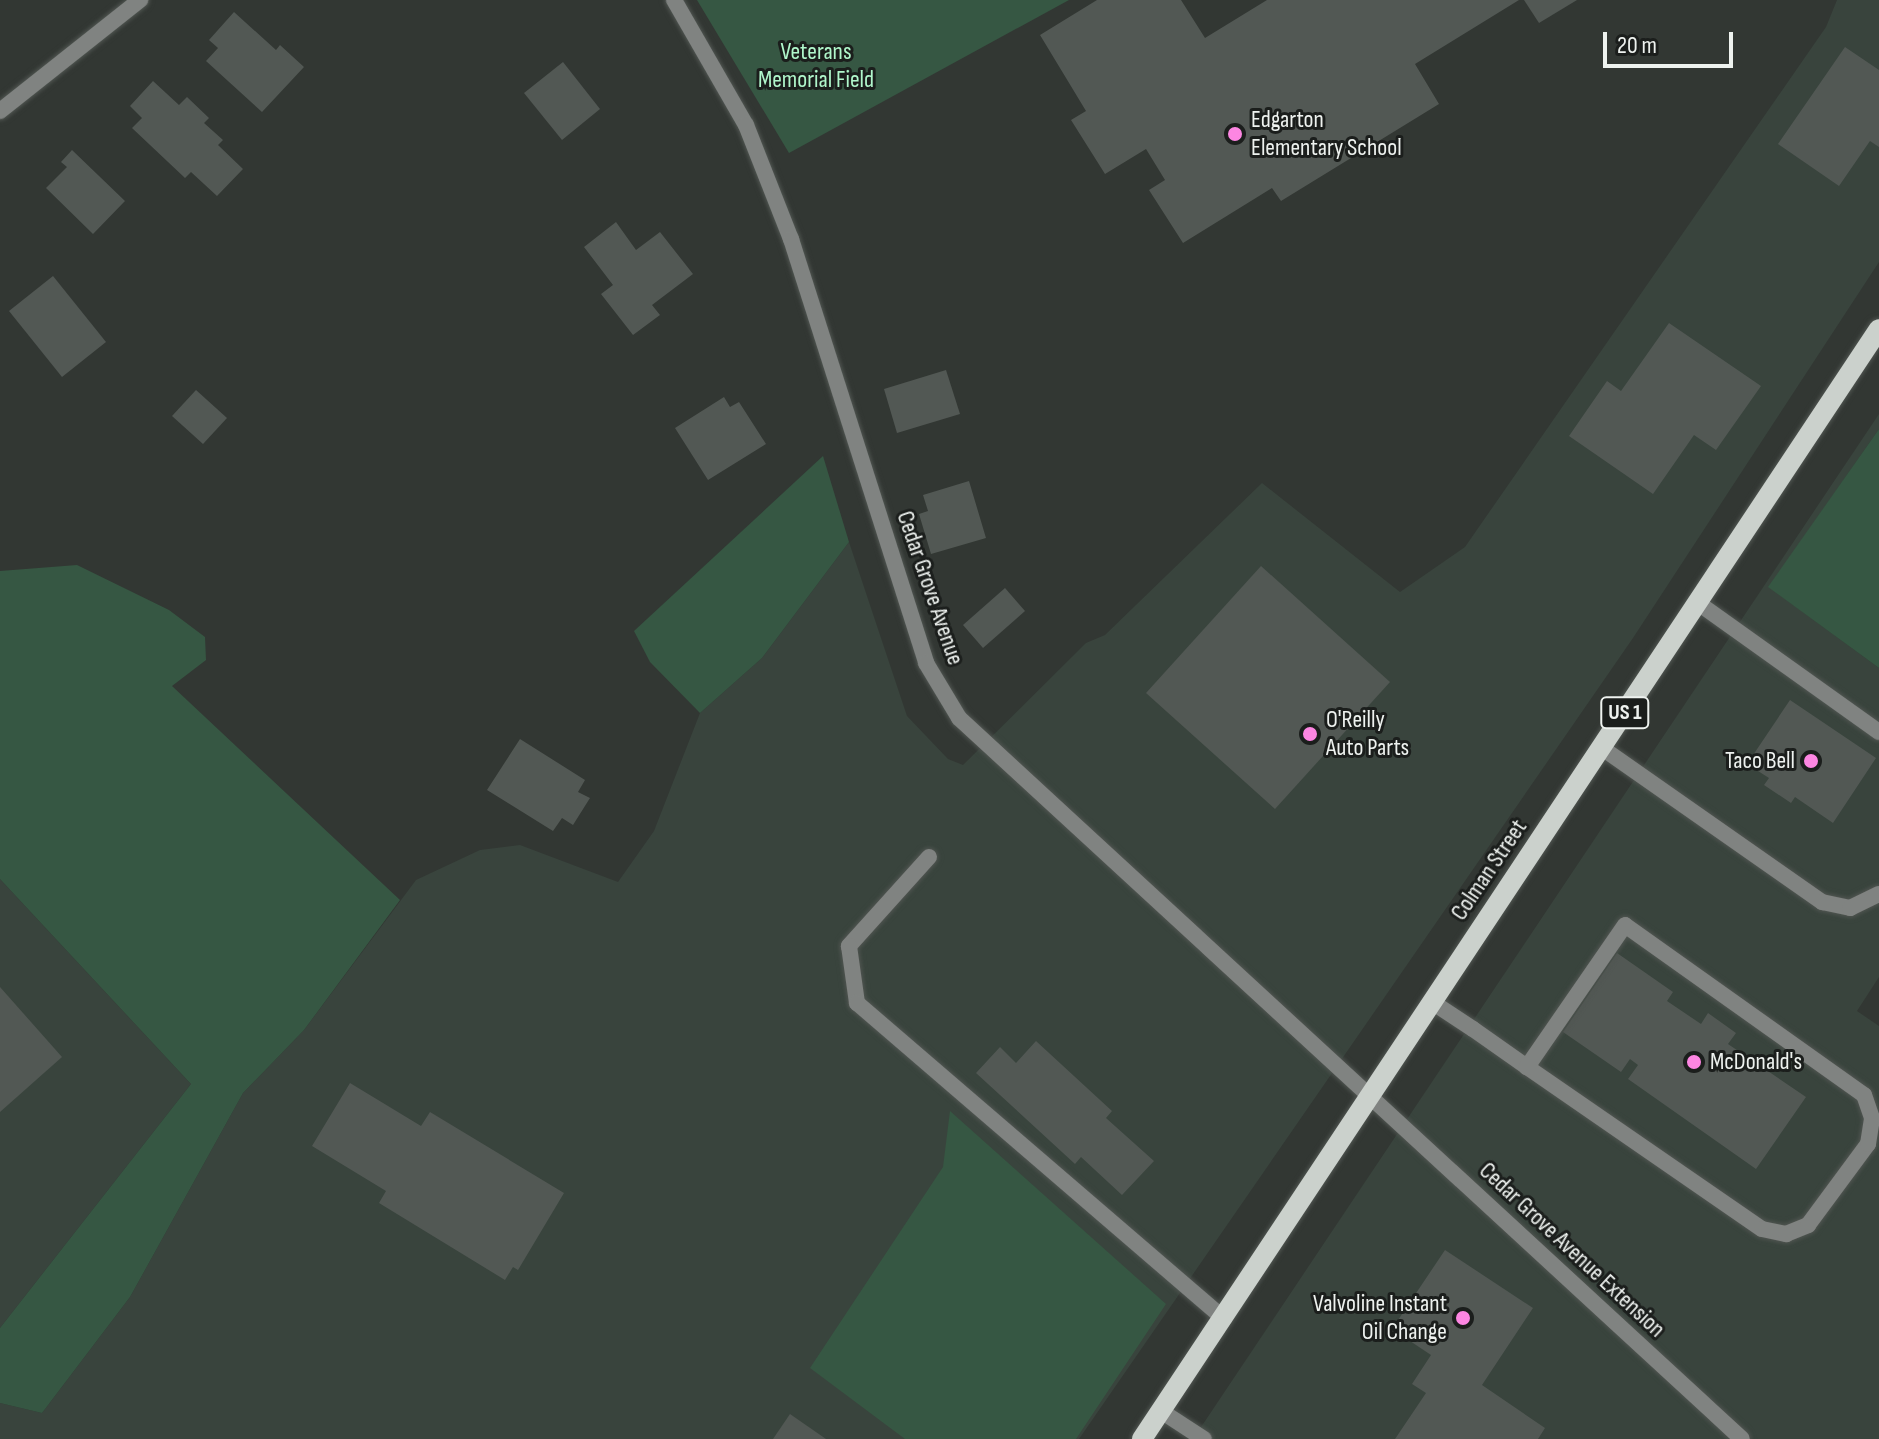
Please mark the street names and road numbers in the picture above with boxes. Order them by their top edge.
street label: Cedar Grove Avenue [890,507,970,669]
road number: US 1 [1599,695,1651,731]
street label: Colman Street [1445,814,1533,926]
street label: Cedar Grove Avenue Extension [1473,1156,1671,1344]

